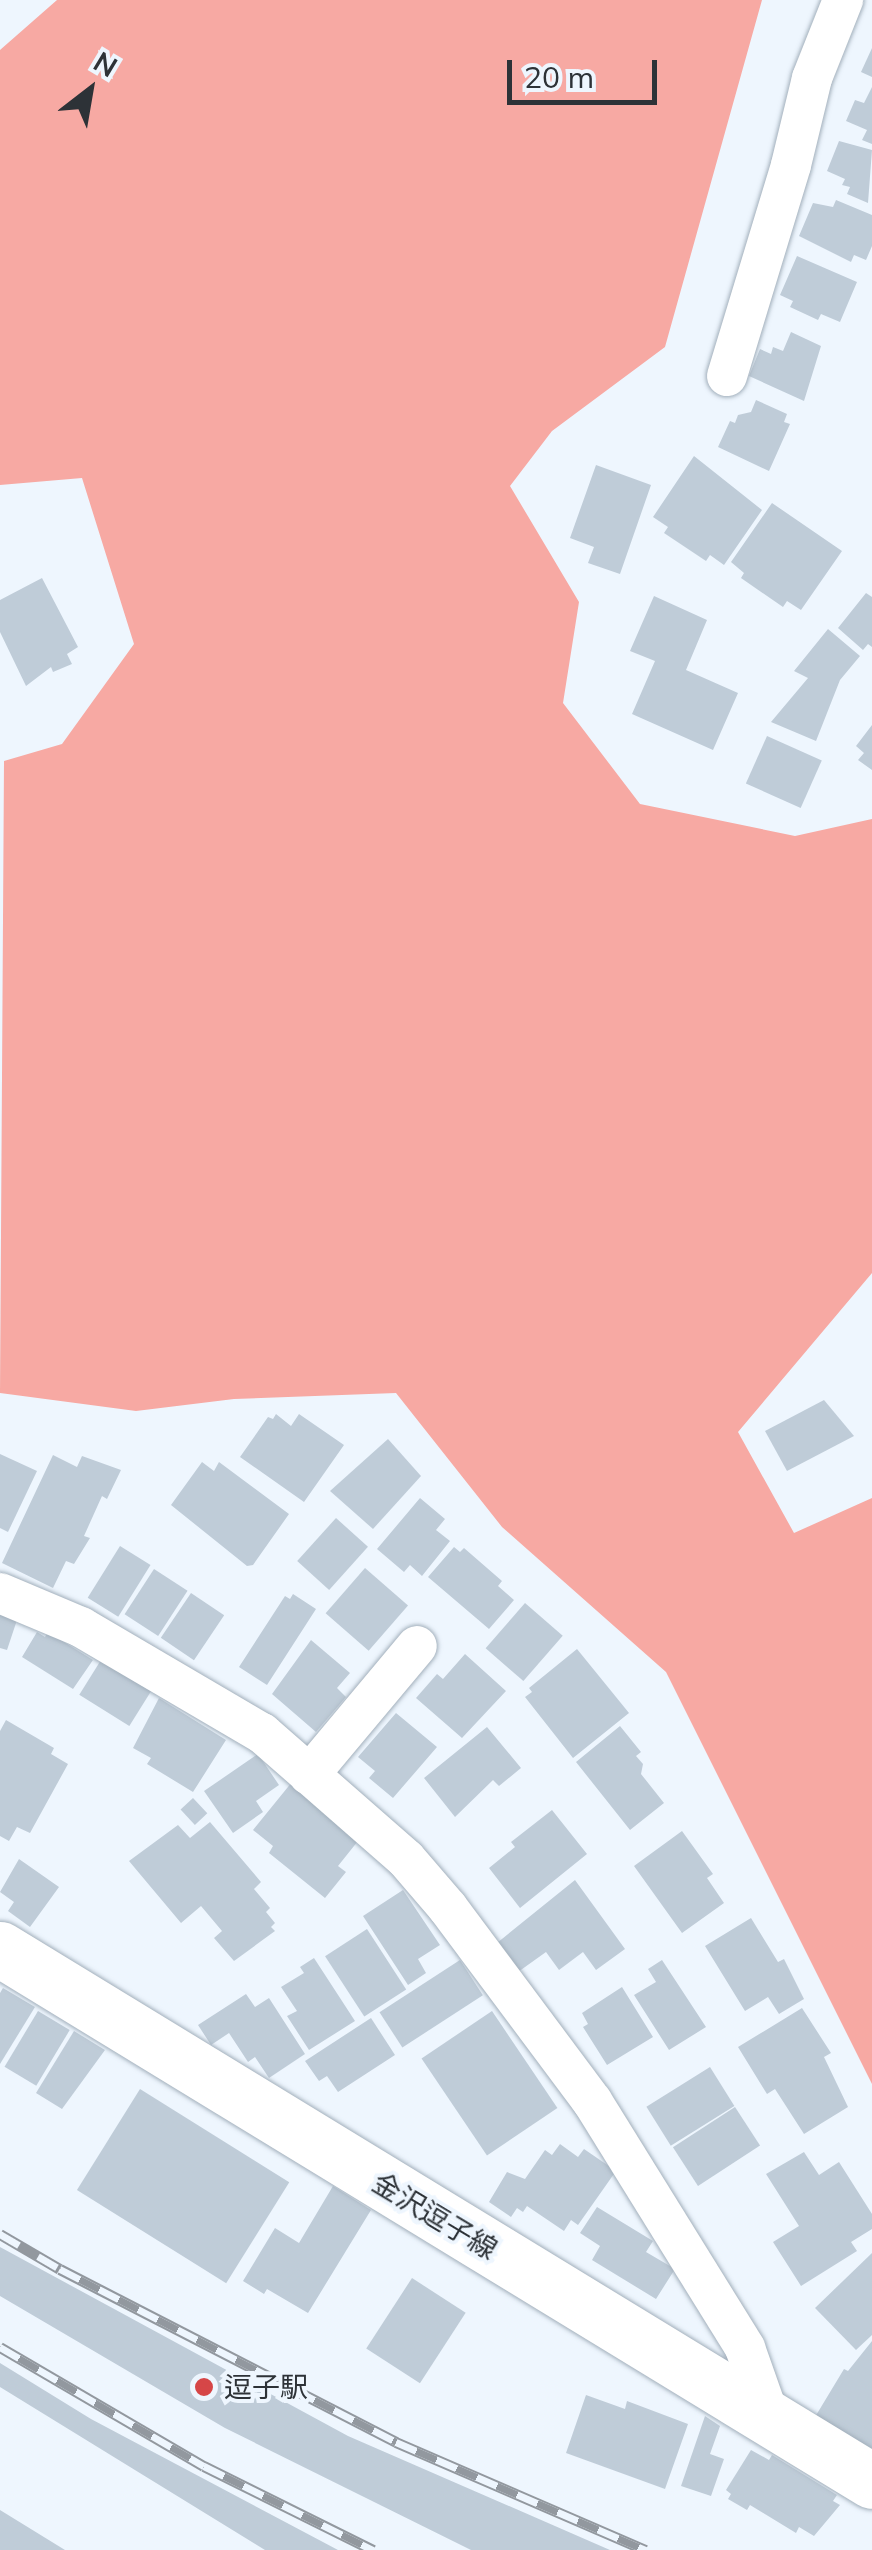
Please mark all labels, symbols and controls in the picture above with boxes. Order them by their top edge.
north arrow [40,40,140,140]
scale bar [512,40,662,102]
text: N [88,43,124,84]
text: 20 m [524,58,594,96]
street label: 金沢逗子線 [366,2166,504,2266]
place label: 逗子駅 [224,2370,308,2404]
marker: 逗子駅 [193,2376,215,2398]

